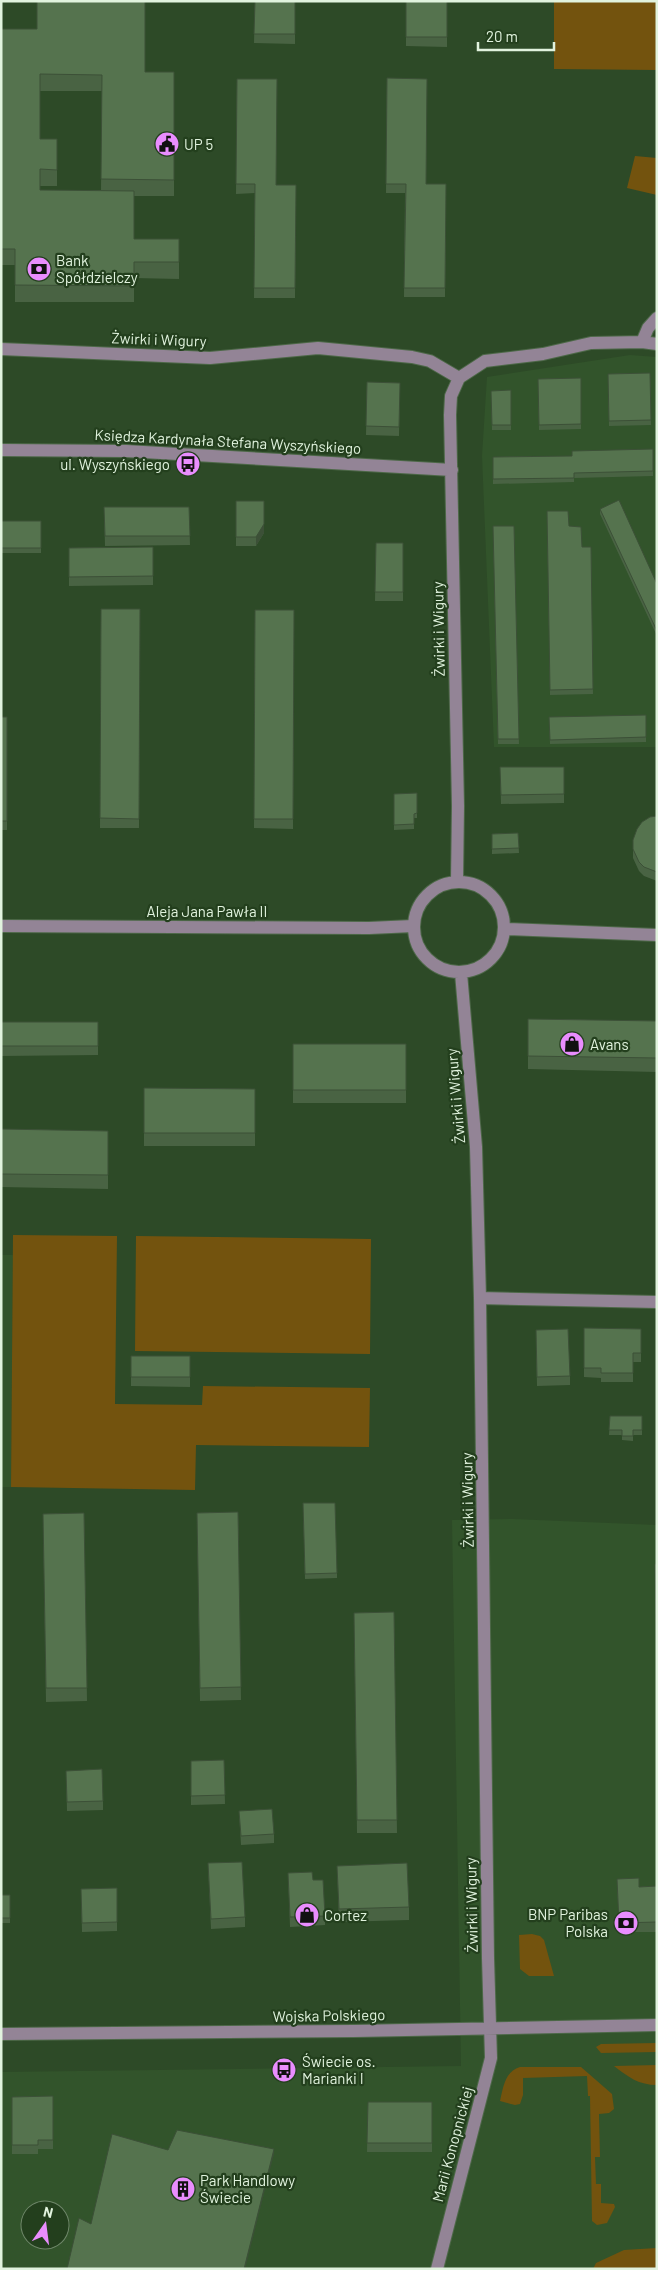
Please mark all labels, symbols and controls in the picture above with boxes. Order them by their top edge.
scale bar [478,20,554,52]
text: 20 m [486,27,518,45]
public building icon: UP 5 [154,131,180,157]
place label: UP 5 [184,135,213,153]
place label: Bank Spółdzielczy [56,251,138,286]
bank icon: Bank Spółdzielczy [26,256,52,282]
street label: Żwirki i Wigury [111,328,207,350]
street label: Księdza Kardynała Stefana Wyszyńskiego [94,425,362,457]
bus stop icon: ul. Wyszyńskiego [175,451,201,477]
place label: ul. Wyszyńskiego [60,455,170,473]
street label: Żwirki i Wigury [428,581,448,677]
street label: Aleja Jana Pawła II [147,902,267,920]
shop icon: Avans [559,1031,585,1057]
place label: Avans [590,1035,629,1053]
street label: Żwirki i Wigury [442,1048,468,1144]
street label: Żwirki i Wigury [457,1452,477,1548]
street label: Żwirki i Wigury [461,1857,481,1953]
shop icon: Cortez [294,1902,320,1928]
place label: BNP Paribas Polska [528,1905,608,1940]
place label: Cortez [324,1906,367,1924]
bank icon: BNP Paribas Polska [613,1910,639,1936]
street label: Wojska Polskiego [273,2005,385,2025]
place label: Świecie os. Marianki I [302,2052,376,2087]
bus stop icon: Świecie os. Marianki I [271,2057,297,2083]
street label: Marii Konopnickiej [428,2084,476,2204]
place label: Park Handlowy Świecie [200,2171,295,2206]
building icon: Park Handlowy Świecie [170,2176,196,2202]
north arrow [20,2200,70,2250]
text: N [42,2203,55,2221]

